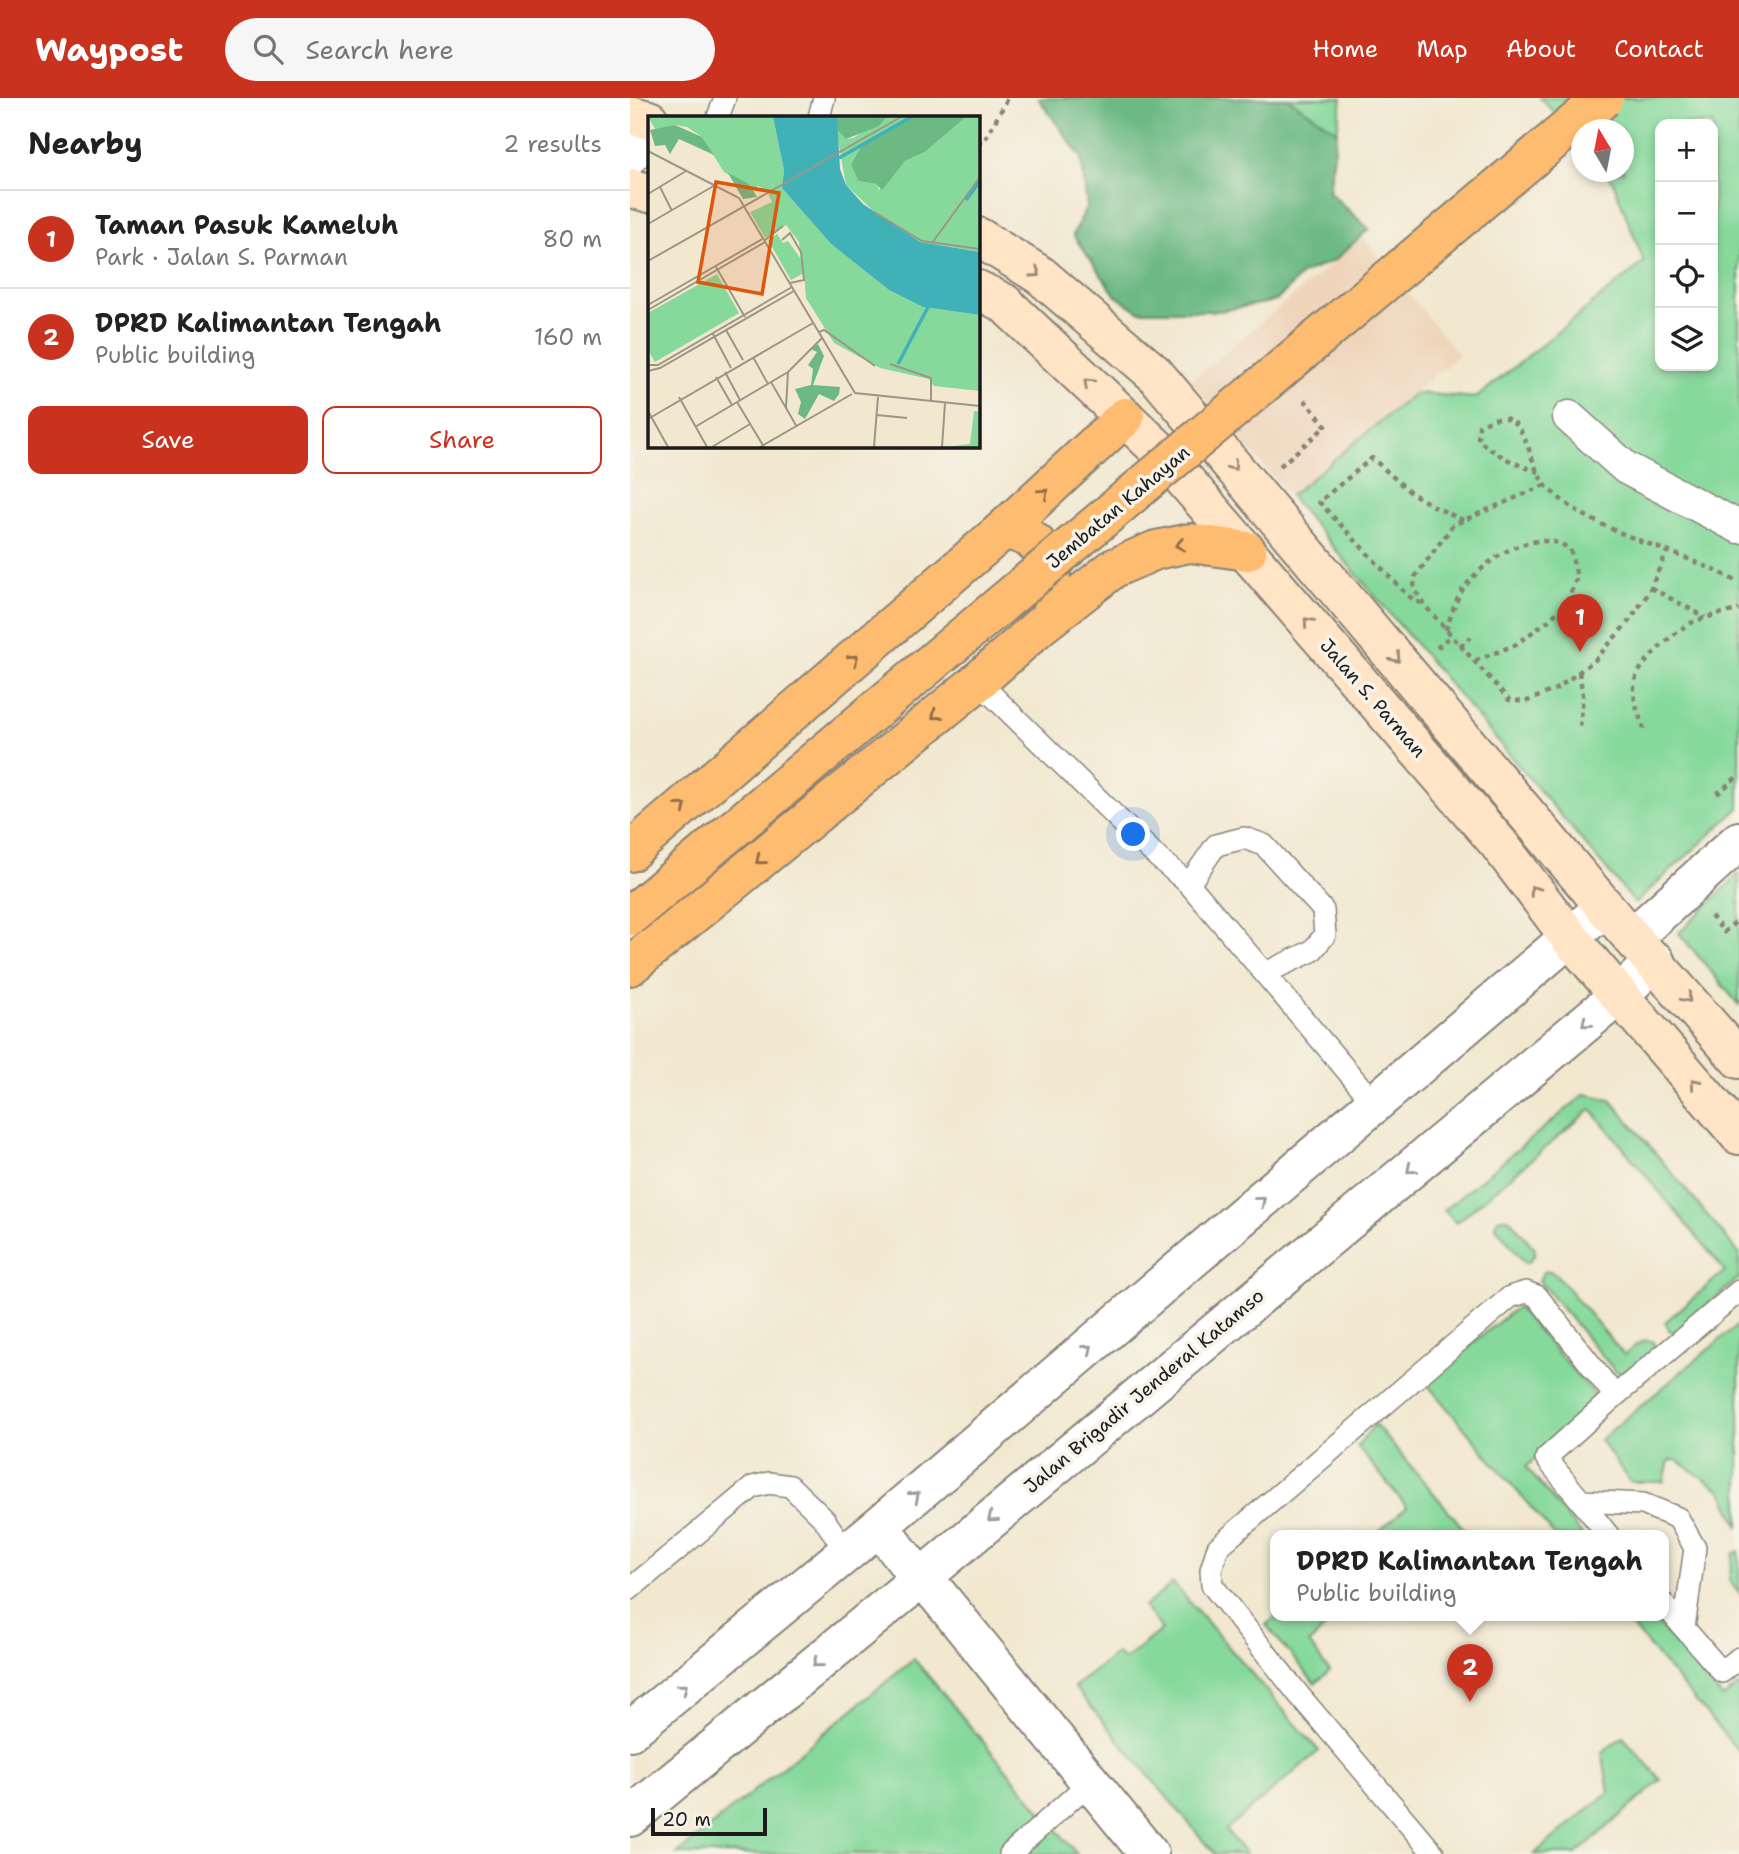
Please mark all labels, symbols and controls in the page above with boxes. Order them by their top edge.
search box [225,18,715,81]
text: Waypost [35,27,183,72]
icon: search [249,30,287,68]
text: Search here [305,32,454,67]
text: Home [1312,33,1378,65]
text: Map [1416,33,1468,65]
text: About [1506,33,1576,65]
text: Contact [1614,33,1704,65]
inset map [648,116,980,448]
north arrow [1571,119,1634,182]
map controls [1655,119,1718,371]
button: + [1655,119,1718,182]
text: Nearby [28,123,143,164]
text: 2 results [503,129,602,159]
button: − [1655,182,1718,245]
text: Taman Pasuk Kameluh [95,207,398,242]
text: 1 [46,224,56,254]
text: 80 m [543,224,602,254]
text: Park · Jalan S. Parman [95,242,348,272]
button: locate [1655,245,1718,308]
one-way arrow [1028,265,1041,277]
text: DPRD Kalimantan Tengah [95,305,441,340]
button: layers [1655,308,1718,371]
text: 2 [43,322,59,352]
text: 160 m [534,322,602,352]
text: Public building [95,340,255,370]
one-way arrow [1083,378,1096,391]
button: Save [28,406,308,474]
button: Share [322,406,602,474]
street label: Jembatan Kahayan [1041,440,1195,574]
one-way arrow [1225,457,1237,470]
one-way arrow [1036,489,1049,501]
one-way arrow [1174,537,1186,552]
pin: 1 [1557,594,1603,652]
one-way arrow [1304,617,1316,630]
street label: Jalan S. Parman [1314,633,1432,763]
one-way arrow [1388,650,1400,663]
one-way arrow [845,655,858,667]
one-way arrow [932,707,945,719]
one-way arrow [673,803,686,815]
your location [1116,817,1150,851]
one-way arrow [756,851,768,864]
one-way arrow [1529,885,1542,898]
one-way arrow [1679,990,1691,1003]
one-way arrow [1581,1015,1594,1027]
one-way arrow [1691,1079,1703,1092]
one-way arrow [1407,1160,1419,1173]
one-way arrow [1253,1197,1266,1209]
street label: Jalan Brigadir Jenderal Katamso [1019,1283,1269,1499]
one-way arrow [1080,1345,1093,1357]
one-way arrow [906,1492,919,1504]
one-way arrow [987,1510,1000,1522]
popup [1270,1530,1669,1621]
text: DPRD Kalimantan Tengah [1296,1543,1643,1578]
text: Public building [1296,1578,1457,1608]
pin: 2 [1447,1644,1493,1702]
one-way arrow [812,1655,824,1668]
one-way arrow [674,1684,687,1696]
scale bar [651,1805,766,1837]
text: 20 m [662,1807,711,1832]

